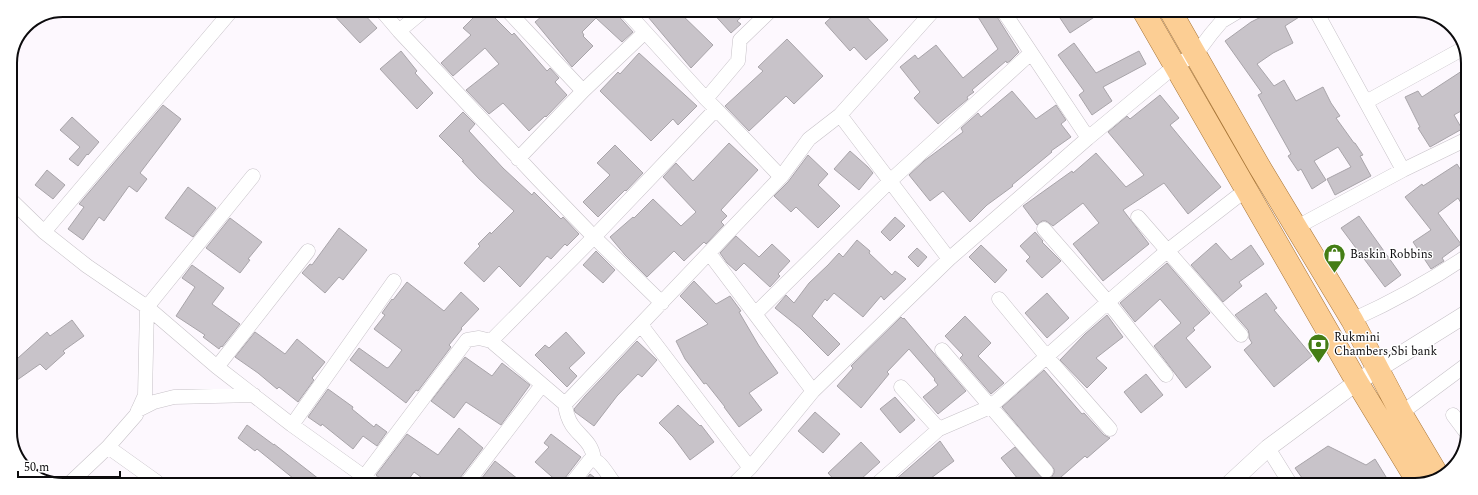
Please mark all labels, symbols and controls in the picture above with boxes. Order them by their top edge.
shop icon: Baskin Robbins [1322,241,1348,274]
place label: Baskin Robbins [1350,245,1433,264]
place label: Rukmini Chambers,Sbi bank [1334,328,1438,361]
bank icon: Rukmini Chambers,Sbi bank [1305,331,1331,364]
scale bar [18,453,120,479]
text: 50 m [24,458,49,477]

